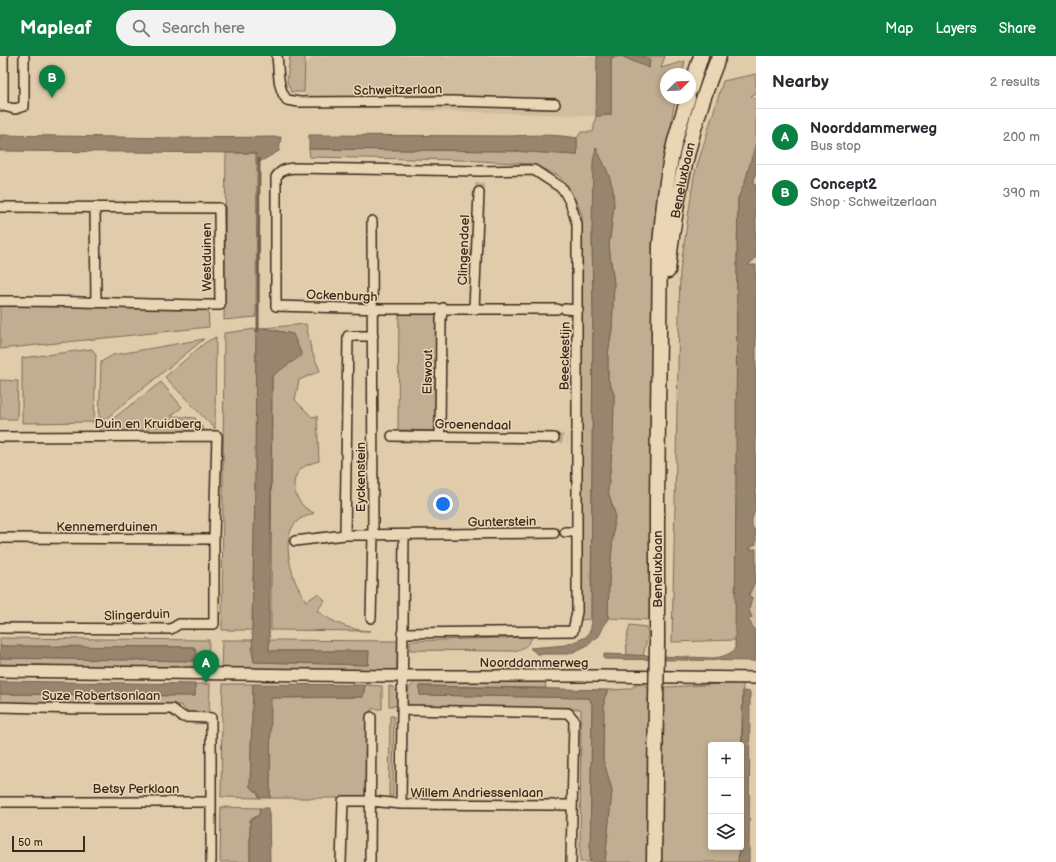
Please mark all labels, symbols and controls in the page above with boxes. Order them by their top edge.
search box [116,10,396,46]
text: Mapleaf [20,17,92,40]
icon: search [130,17,152,39]
text: Search here [162,19,245,38]
text: Map [885,20,913,37]
text: Layers [935,20,977,37]
text: Share [999,20,1036,37]
pin: B [39,65,65,98]
north arrow [660,68,696,104]
text: Nearby [772,72,829,92]
text: 2 results [990,74,1040,90]
street label: Schweitzerlaan [354,81,442,99]
text: Noorddammerweg [810,119,937,138]
text: A [781,129,789,145]
text: 200 m [1003,129,1040,145]
text: Bus stop [810,138,861,154]
street label: Beneluxbaan [668,141,699,220]
text: Concept2 [810,175,877,194]
text: B [780,185,790,201]
text: 390 m [1003,185,1040,201]
text: Shop · Schweitzerlaan [810,194,937,210]
street label: Clingendael [455,214,473,286]
street label: Westduinen [199,223,215,291]
street label: Ockenburgh [306,287,378,305]
street label: Beeckestijn [556,321,574,391]
street label: Elswout [420,349,436,395]
street label: Duin en Kruidberg [95,416,201,432]
street label: Groenendaal [434,416,512,434]
street label: Eyckenstein [353,442,369,512]
your location [433,494,453,514]
street label: Gunterstein [468,513,536,531]
street label: Kennemerduinen [56,519,158,535]
street label: Beneluxbaan [650,530,666,608]
street label: Slingerduin [104,606,170,624]
pin: A [193,650,219,683]
street label: Noorddammerweg [480,655,588,671]
street label: Suze Robertsonlaan [42,688,160,704]
map controls [708,742,744,850]
button: + [708,742,744,778]
button: − [708,778,744,814]
street label: Betsy Perklaan [93,781,179,797]
street label: Willem Andriessenlaan [411,785,543,801]
button: layers [708,814,744,850]
scale bar [12,834,85,853]
text: 50 m [18,836,43,849]

